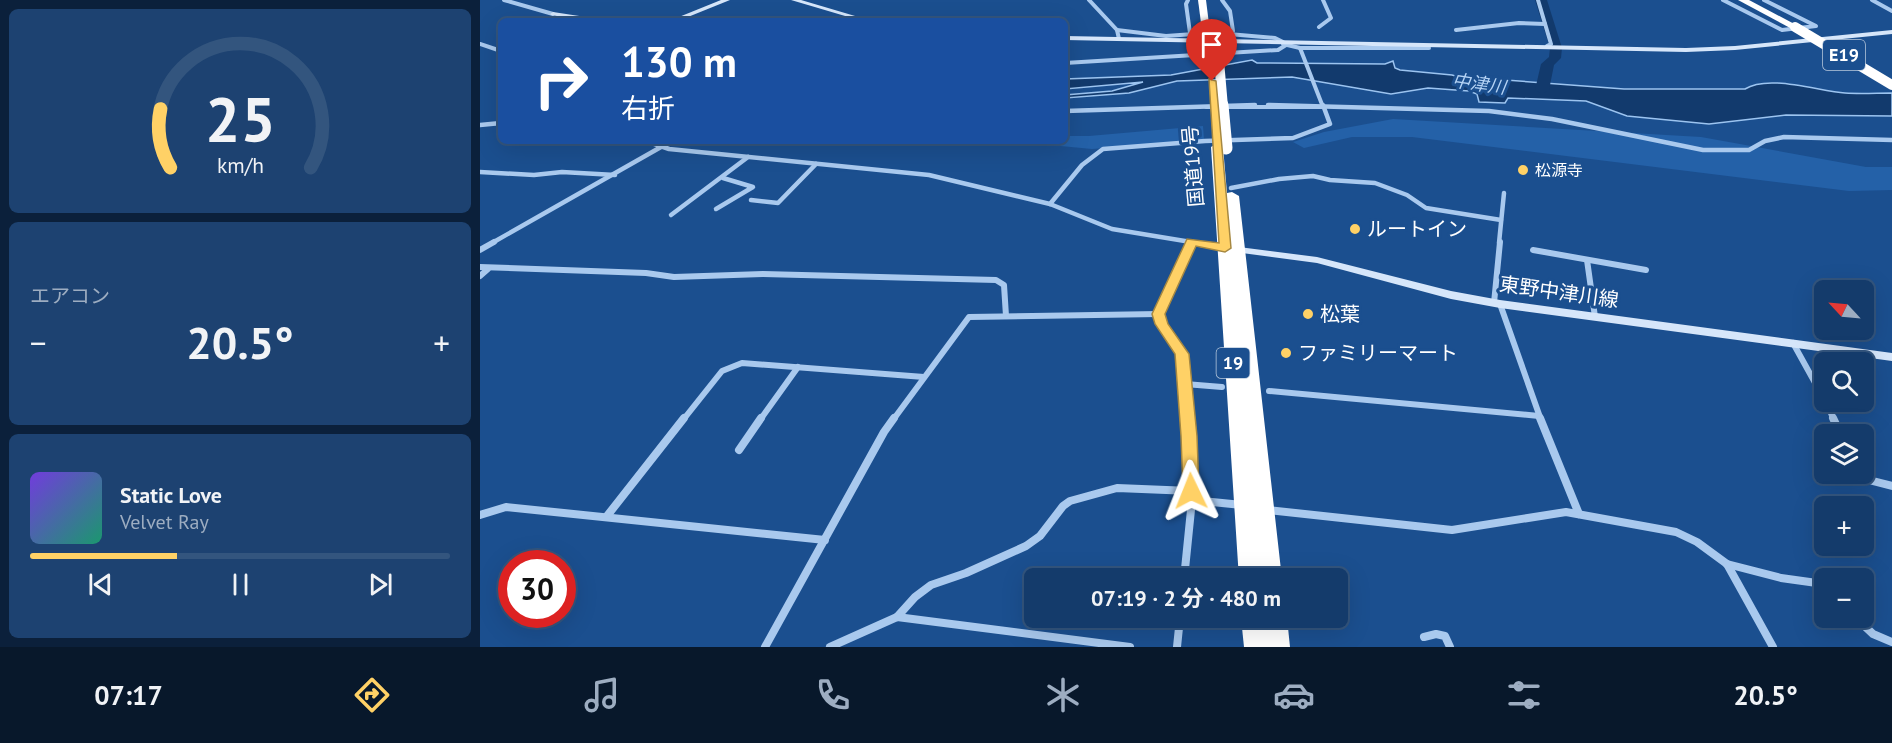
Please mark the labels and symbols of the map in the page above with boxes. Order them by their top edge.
pin [1186,19,1237,81]
road number: E19 [1823,40,1865,70]
water label: 中津川 [1451,68,1509,99]
street label: 国道19号 [1176,124,1210,208]
place label: 松源寺 [1535,160,1583,180]
marker: 松源寺 [1516,163,1530,177]
place label: ルートイン [1367,216,1467,242]
marker: ルートイン [1348,222,1362,236]
street label: 東野中津川線 [1498,271,1620,313]
north arrow [1814,280,1874,340]
place label: 松葉 [1320,301,1360,327]
marker: 松葉 [1301,307,1315,321]
place label: ファミリーマート [1298,340,1458,366]
marker: ファミリーマート [1279,346,1293,360]
road number: 19 [1216,348,1250,378]
position arrow [1159,459,1223,523]
speed limit sign: 30 [498,550,576,628]

